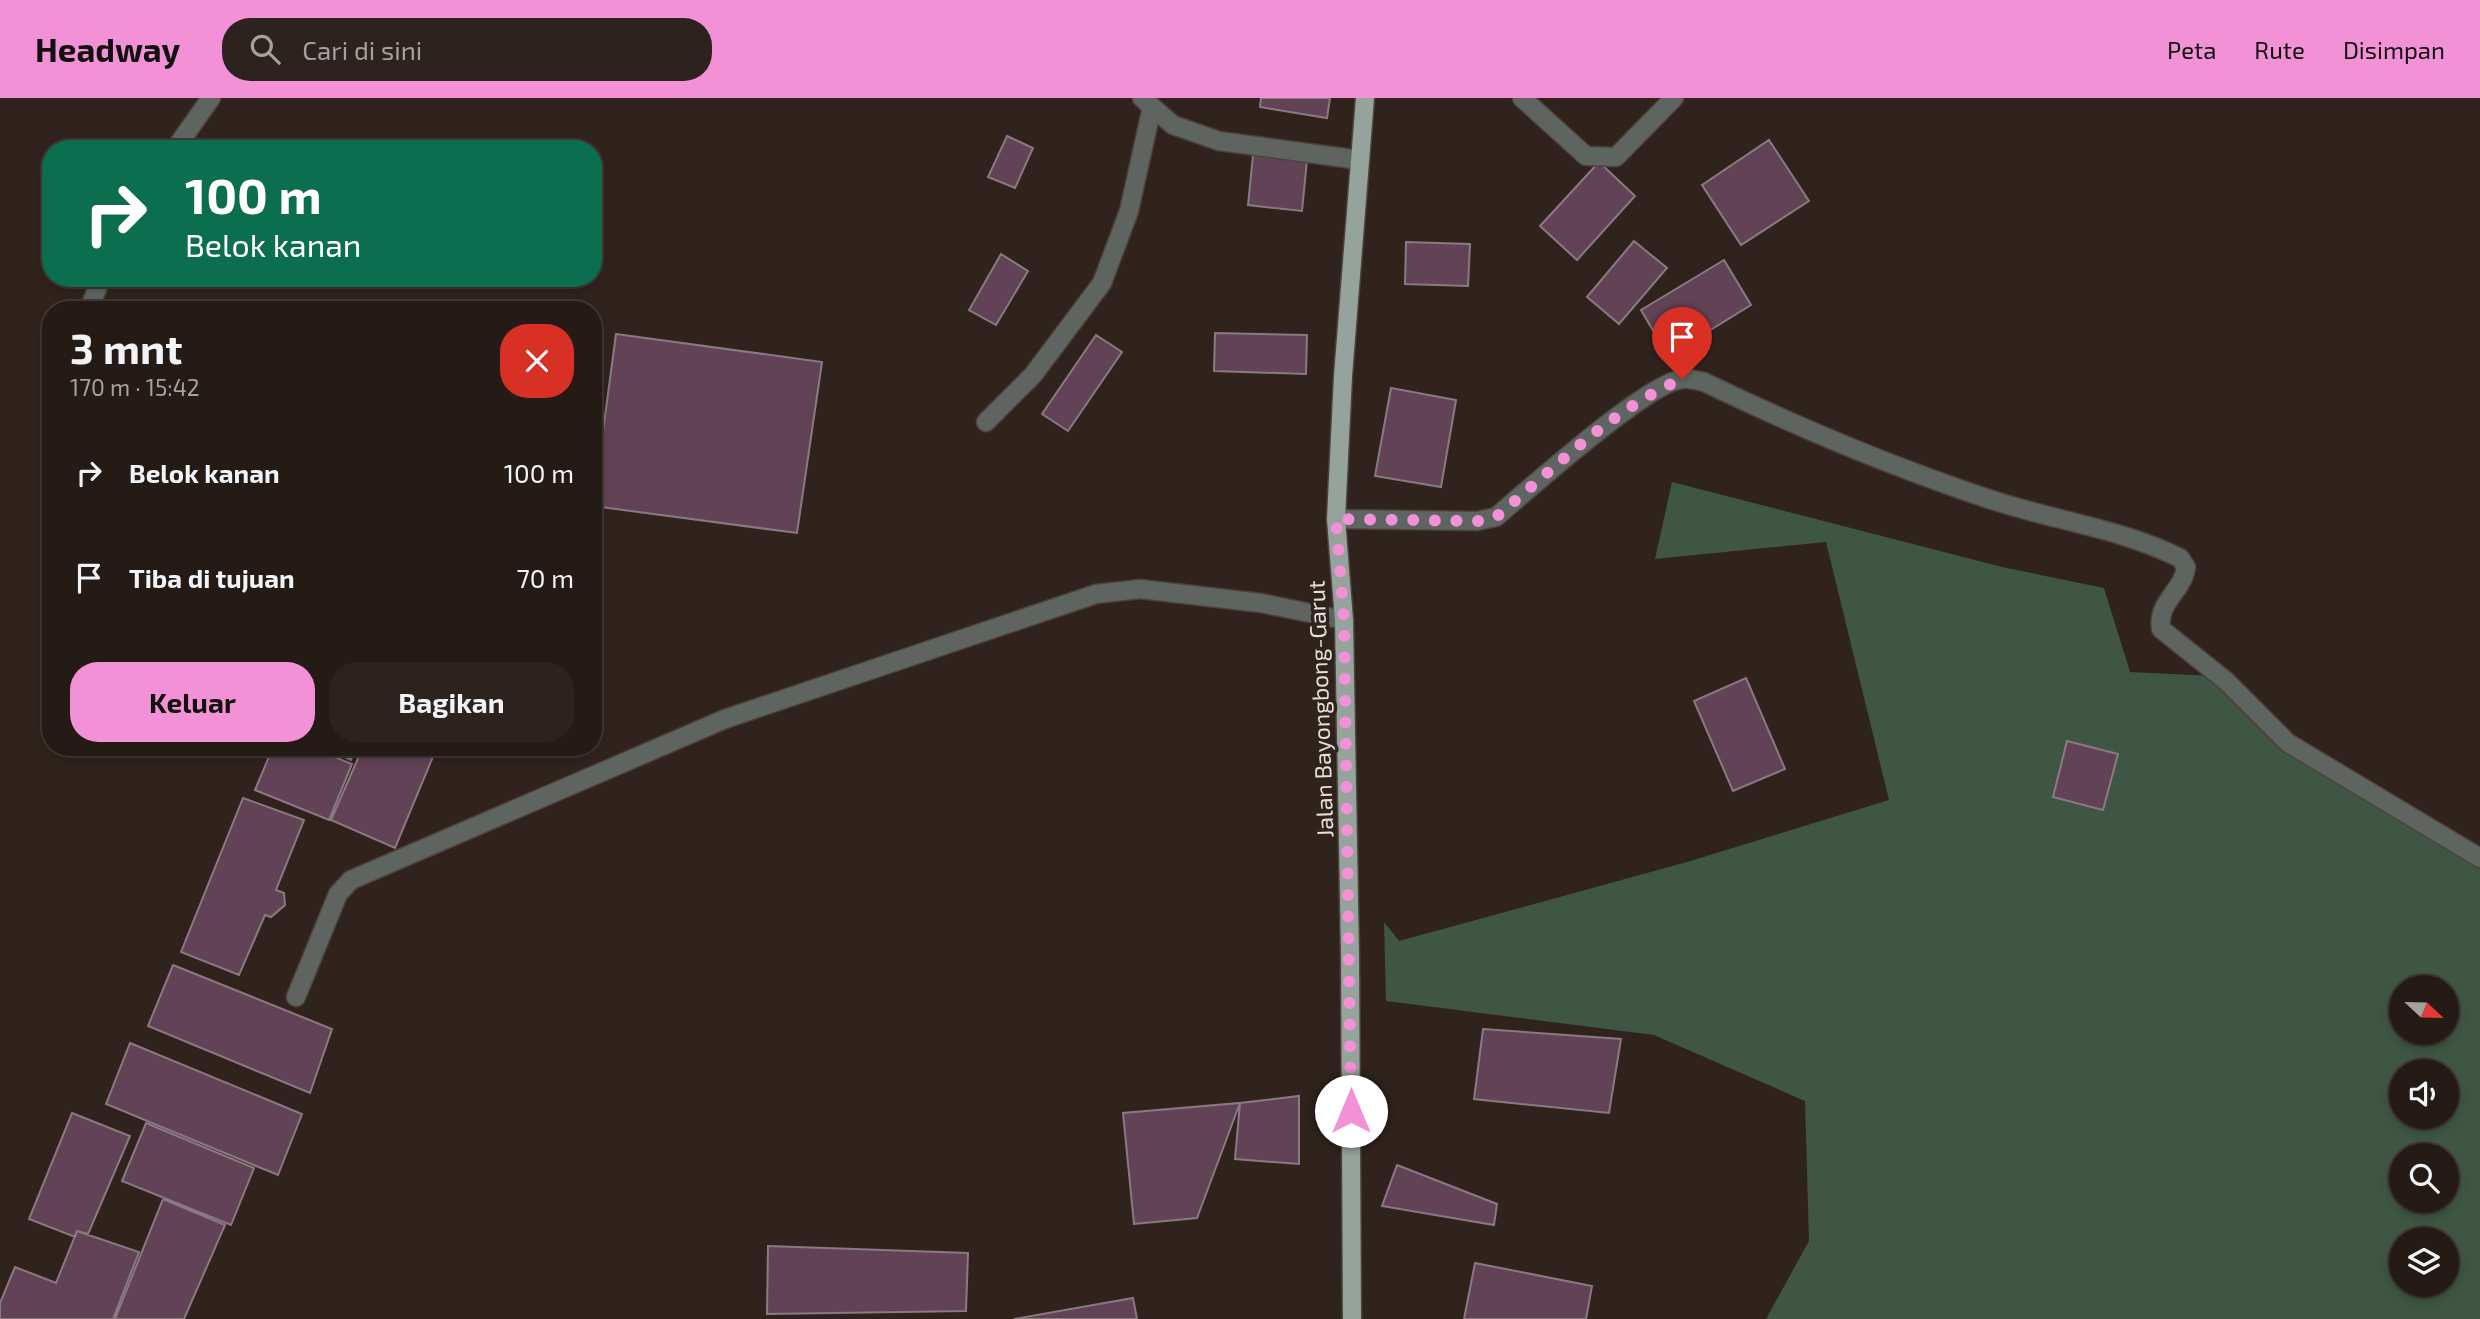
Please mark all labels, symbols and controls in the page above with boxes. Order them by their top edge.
search box [222,18,712,81]
text: Headway [35,29,180,69]
icon: search [246,30,284,68]
text: Cari di sini [302,34,422,65]
text: Peta [2167,35,2216,64]
text: Rute [2254,35,2305,64]
text: Disimpan [2343,35,2445,64]
text: 100 m [185,165,322,224]
icon: right [70,168,161,259]
text: Belok kanan [185,225,361,263]
pin [1652,307,1712,379]
icon: arrive [1663,318,1701,356]
text: 3 mnt [70,322,182,372]
button: close [500,324,574,398]
text: 170 m · 15:42 [70,373,200,401]
icon: right [70,454,108,492]
text: Belok kanan [129,457,280,488]
text: 100 m [504,457,574,488]
icon: arrive [70,559,108,597]
text: Tiba di tujuan [129,562,295,593]
text: 70 m [516,562,574,593]
street label: Jalan Bayongbong-Garut [1302,580,1338,838]
button: Keluar [70,662,315,742]
button: Bagikan [329,662,574,742]
north arrow [2389,975,2459,1045]
map controls [2389,975,2459,1297]
button: sound [2389,1059,2459,1129]
position arrow [1314,1074,1388,1148]
button: search [2389,1143,2459,1213]
button: layers [2389,1227,2459,1297]

